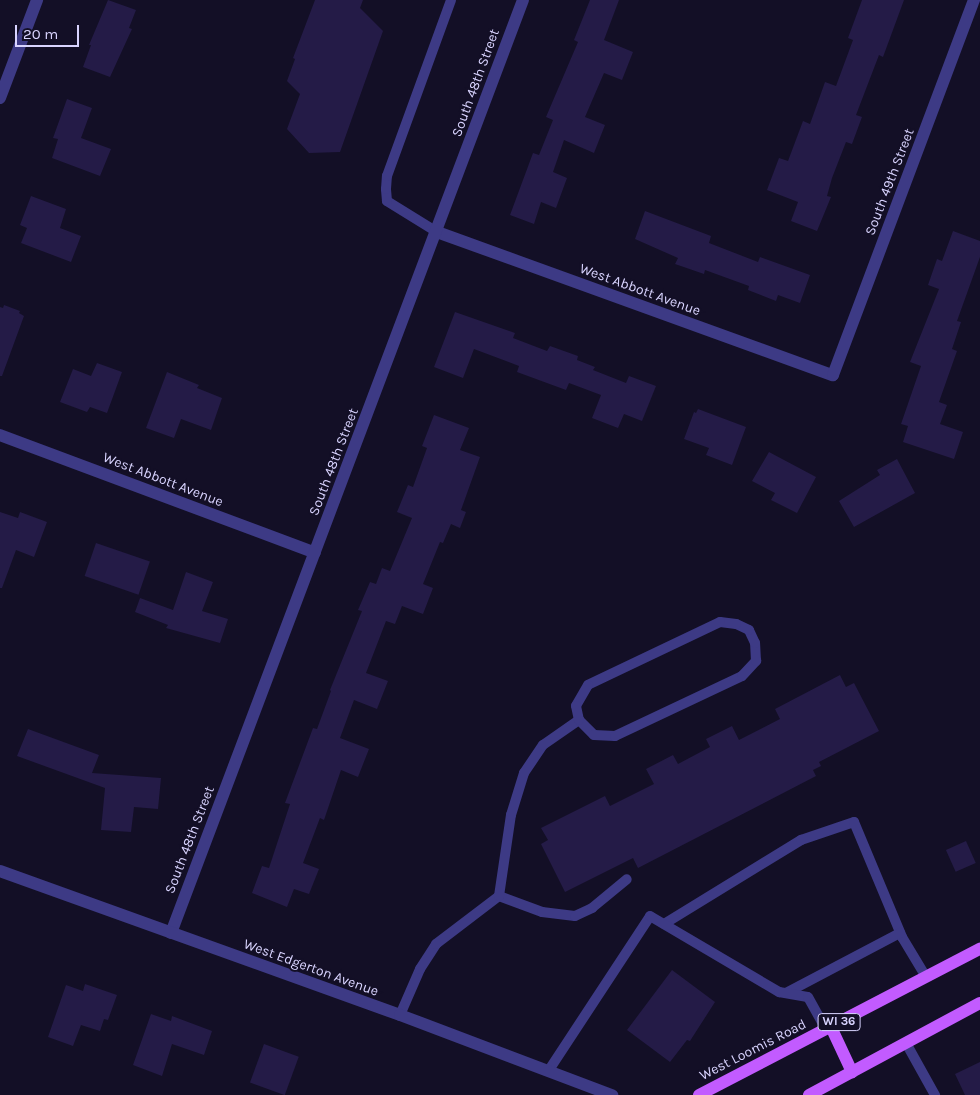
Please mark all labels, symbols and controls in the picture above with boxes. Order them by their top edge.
scale bar [18,15,81,47]
text: 20 m [23,25,58,43]
street label: South 48th Street [449,27,503,139]
street label: South 49th Street [862,126,918,238]
street label: West Abbott Avenue [577,260,703,320]
street label: South 48th Street [306,406,362,518]
street label: West Abbott Avenue [101,449,225,511]
street label: South 48th Street [162,784,218,896]
street label: West Edgerton Avenue [241,936,381,1000]
road number: WI 36 [816,1012,862,1032]
street label: West Loomis Road [697,1016,809,1084]

